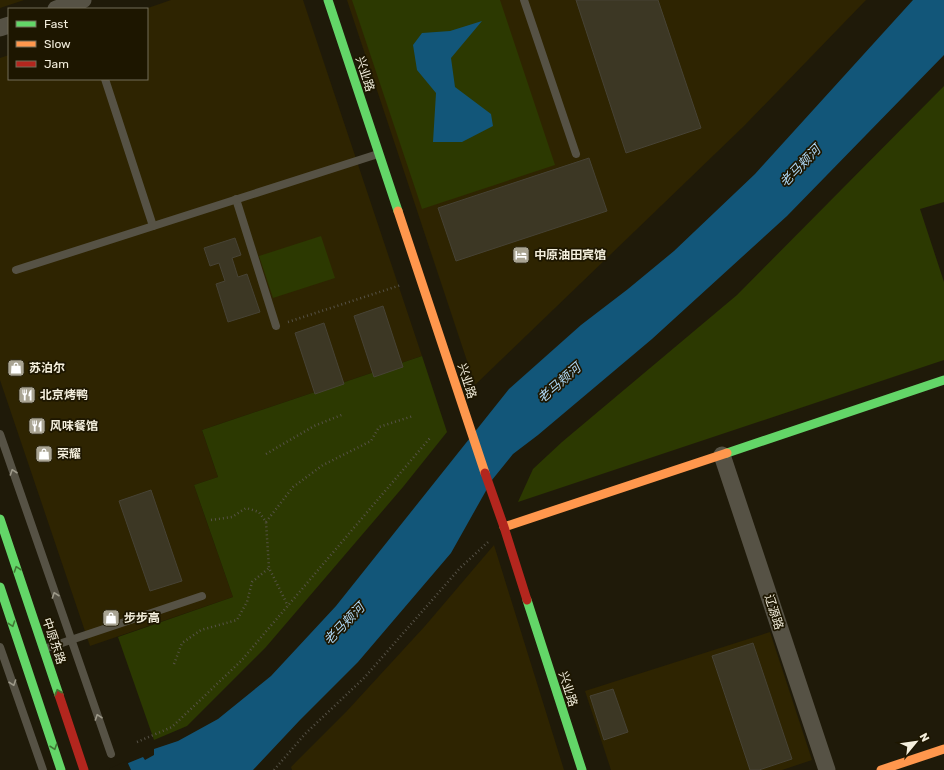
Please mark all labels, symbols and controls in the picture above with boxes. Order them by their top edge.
legend [8,8,148,80]
text: Fast [44,17,68,31]
text: Slow [44,37,71,51]
street label: 兴业路 [353,55,377,93]
text: Jam [44,57,69,71]
water label: 老马颊河 [777,140,826,190]
hotel icon: 中原油田宾馆 [511,245,531,265]
place label: 中原油田宾馆 [534,248,606,262]
shop icon: 苏泊尔 [6,358,26,378]
water label: 老马颊河 [534,358,586,406]
place label: 苏泊尔 [29,361,65,375]
street label: 兴业路 [455,362,479,400]
restaurant icon: 北京烤鸭 [17,385,37,405]
place label: 北京烤鸭 [40,388,88,402]
restaurant icon: 风味餐馆 [27,416,47,436]
place label: 风味餐馆 [50,419,98,433]
shop icon: 荣耀 [34,444,54,464]
place label: 荣耀 [57,447,81,461]
one-way arrow [9,468,18,475]
one-way arrow [13,565,21,572]
one-way arrow [52,591,60,598]
street label: 辽源路 [762,593,786,631]
water label: 老马颊河 [321,598,370,648]
shop icon: 步步高 [101,608,121,628]
place label: 步步高 [124,611,160,625]
street label: 中原东路 [40,616,68,666]
one-way arrow [8,620,16,627]
street label: 兴业路 [556,670,580,708]
one-way arrow [8,680,16,687]
one-way arrow [54,688,63,695]
one-way arrow [94,714,103,721]
north arrow [896,722,936,762]
text: N [917,731,932,744]
one-way arrow [49,744,58,751]

